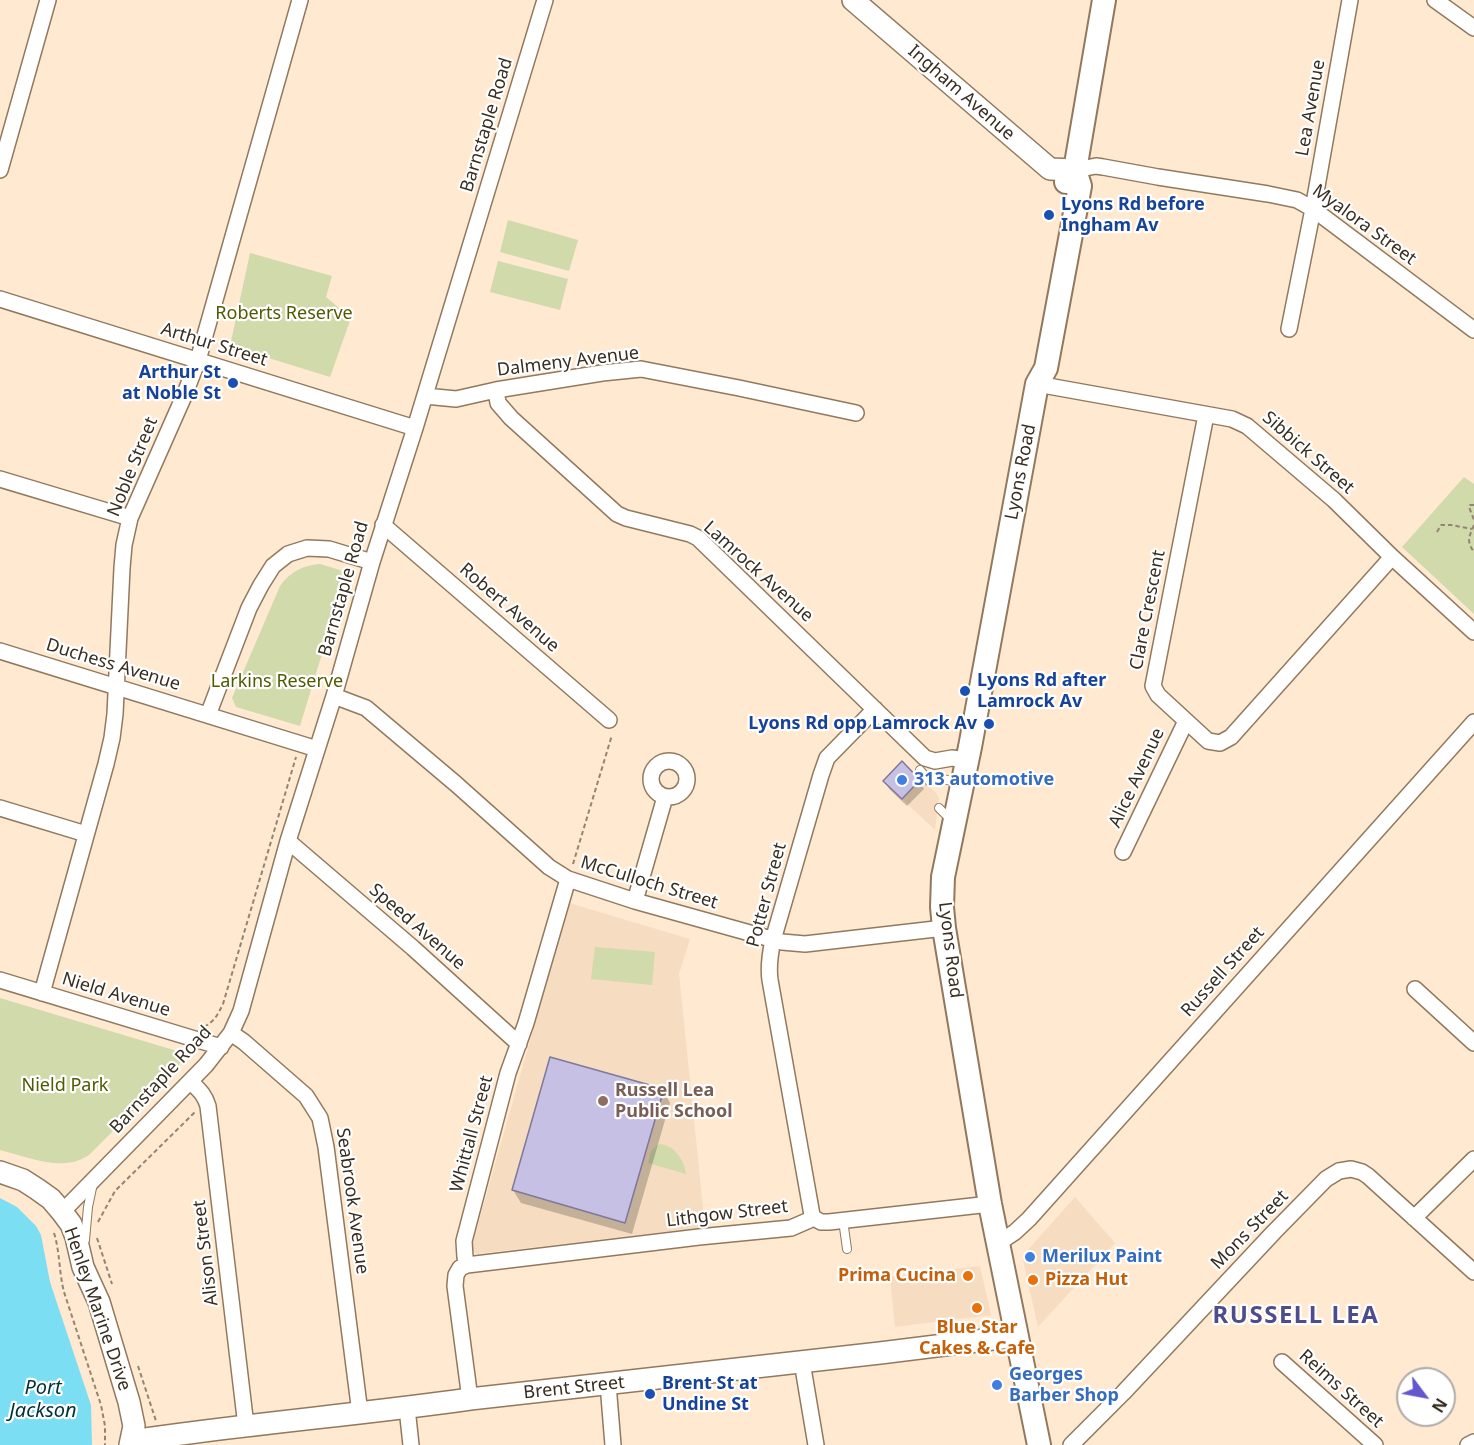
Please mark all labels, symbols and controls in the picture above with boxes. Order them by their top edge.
street label: Ingham Avenue [903,41,1019,145]
street label: Barnstaple Road [456,55,518,195]
street label: Lea Avenue [1292,58,1330,158]
street label: Myalora Street [1308,180,1420,270]
place label: Lyons Rd before Ingham Av [1061,194,1205,236]
marker: Lyons Rd before Ingham Av [1042,208,1056,222]
park label: Roberts Reserve [215,303,353,325]
street label: Arthur Street [158,319,270,371]
street label: Dalmeny Avenue [496,343,640,381]
place label: Arthur St at Noble St [122,362,221,404]
marker: Arthur St at Noble St [226,376,240,390]
street label: Sibbick Street [1258,407,1358,499]
street label: Noble Street [103,414,163,520]
street label: Lyons Road [1001,422,1041,522]
street label: Lamrock Avenue [699,517,817,627]
street label: Barnstaple Road [314,519,374,659]
street label: Clare Crescent [1126,548,1170,672]
street label: Robert Avenue [455,559,563,657]
street label: Duchess Avenue [43,634,183,696]
place label: Lyons Rd after Lamrock Av [977,670,1106,712]
park label: Larkins Reserve [211,671,343,693]
marker: Lyons Rd after Lamrock Av [958,684,972,698]
place label: Lyons Rd opp Lamrock Av [748,713,977,735]
marker: Lyons Rd opp Lamrock Av [982,717,996,731]
street label: Alice Avenue [1105,725,1169,831]
place label: 313 automotive [914,769,1054,791]
marker: 313 automotive [895,773,909,787]
street label: Potter Street [743,840,791,950]
street label: McCulloch Street [578,852,720,914]
street label: Speed Avenue [365,879,469,975]
street label: Lyons Road [933,900,967,1000]
street label: Russell Street [1177,922,1269,1022]
street label: Nield Avenue [59,968,173,1022]
street label: Barnstaple Road [106,1022,216,1138]
street label: Whittall Street [446,1073,498,1195]
park label: Nield Park [22,1075,108,1097]
place label: Russell Lea Public School [615,1080,733,1122]
marker: Russell Lea Public School [596,1094,610,1108]
street label: Seabrook Avenue [331,1126,373,1276]
street label: Mons Street [1207,1186,1293,1274]
street label: Lithgow Street [665,1196,789,1232]
street label: Alison Street [189,1199,223,1307]
street label: Henley Marine Drive [59,1224,135,1394]
place label: Merilux Paint [1042,1246,1162,1268]
marker: Merilux Paint [1023,1250,1037,1264]
place label: Prima Cucina [838,1265,956,1287]
marker: Prima Cucina [961,1269,975,1283]
place label: Pizza Hut [1045,1269,1128,1291]
marker: Pizza Hut [1026,1273,1040,1287]
marker: Blue Star Cakes & Cafe [970,1301,984,1315]
district label: RUSSELL LEA [1213,1302,1379,1330]
place label: Blue Star Cakes & Cafe [919,1317,1035,1360]
street label: Reims Street [1294,1345,1388,1433]
place label: Georges Barber Shop [1009,1364,1119,1406]
north arrow [1396,1367,1456,1427]
street label: Brent Street [522,1372,626,1404]
place label: Brent St at Undine St [662,1373,758,1416]
water label: Port Jackson [9,1376,77,1423]
marker: Georges Barber Shop [990,1378,1004,1392]
marker: Brent St at Undine St [643,1387,657,1401]
text: N [1427,1394,1452,1417]

